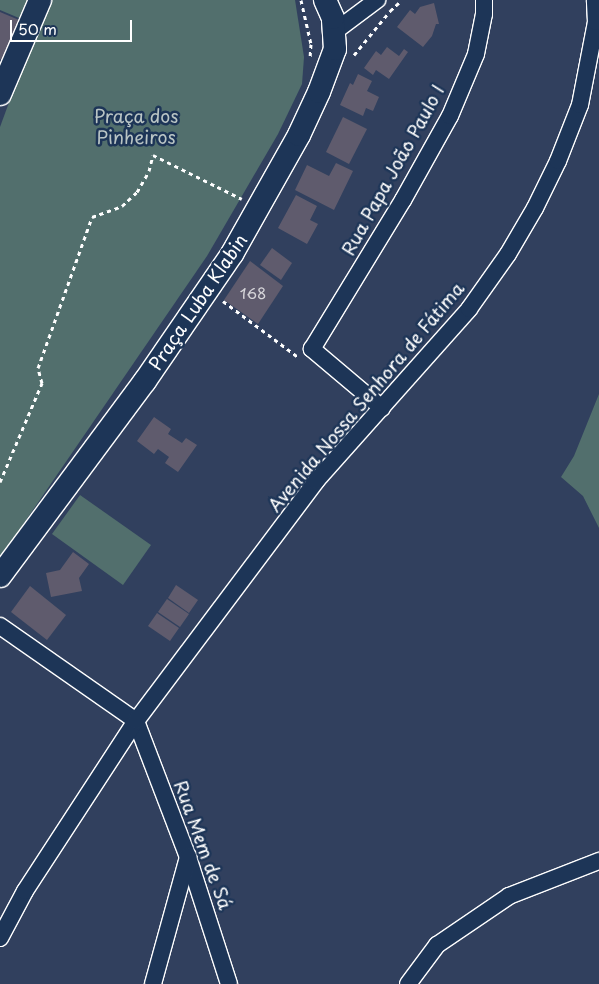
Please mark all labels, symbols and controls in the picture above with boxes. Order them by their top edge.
scale bar [12,10,135,42]
text: 50 m [18,17,57,40]
street label: Rua Papa João Paulo I [337,80,449,260]
park label: Praça dos Pinheiros [93,106,179,148]
street label: Praça Luba Klabin [144,230,252,374]
street label: Avenida Nossa Senhora de Fátima [263,277,469,517]
house number: 168 [240,284,266,302]
street label: Rua Mem de Sá [170,777,236,913]

